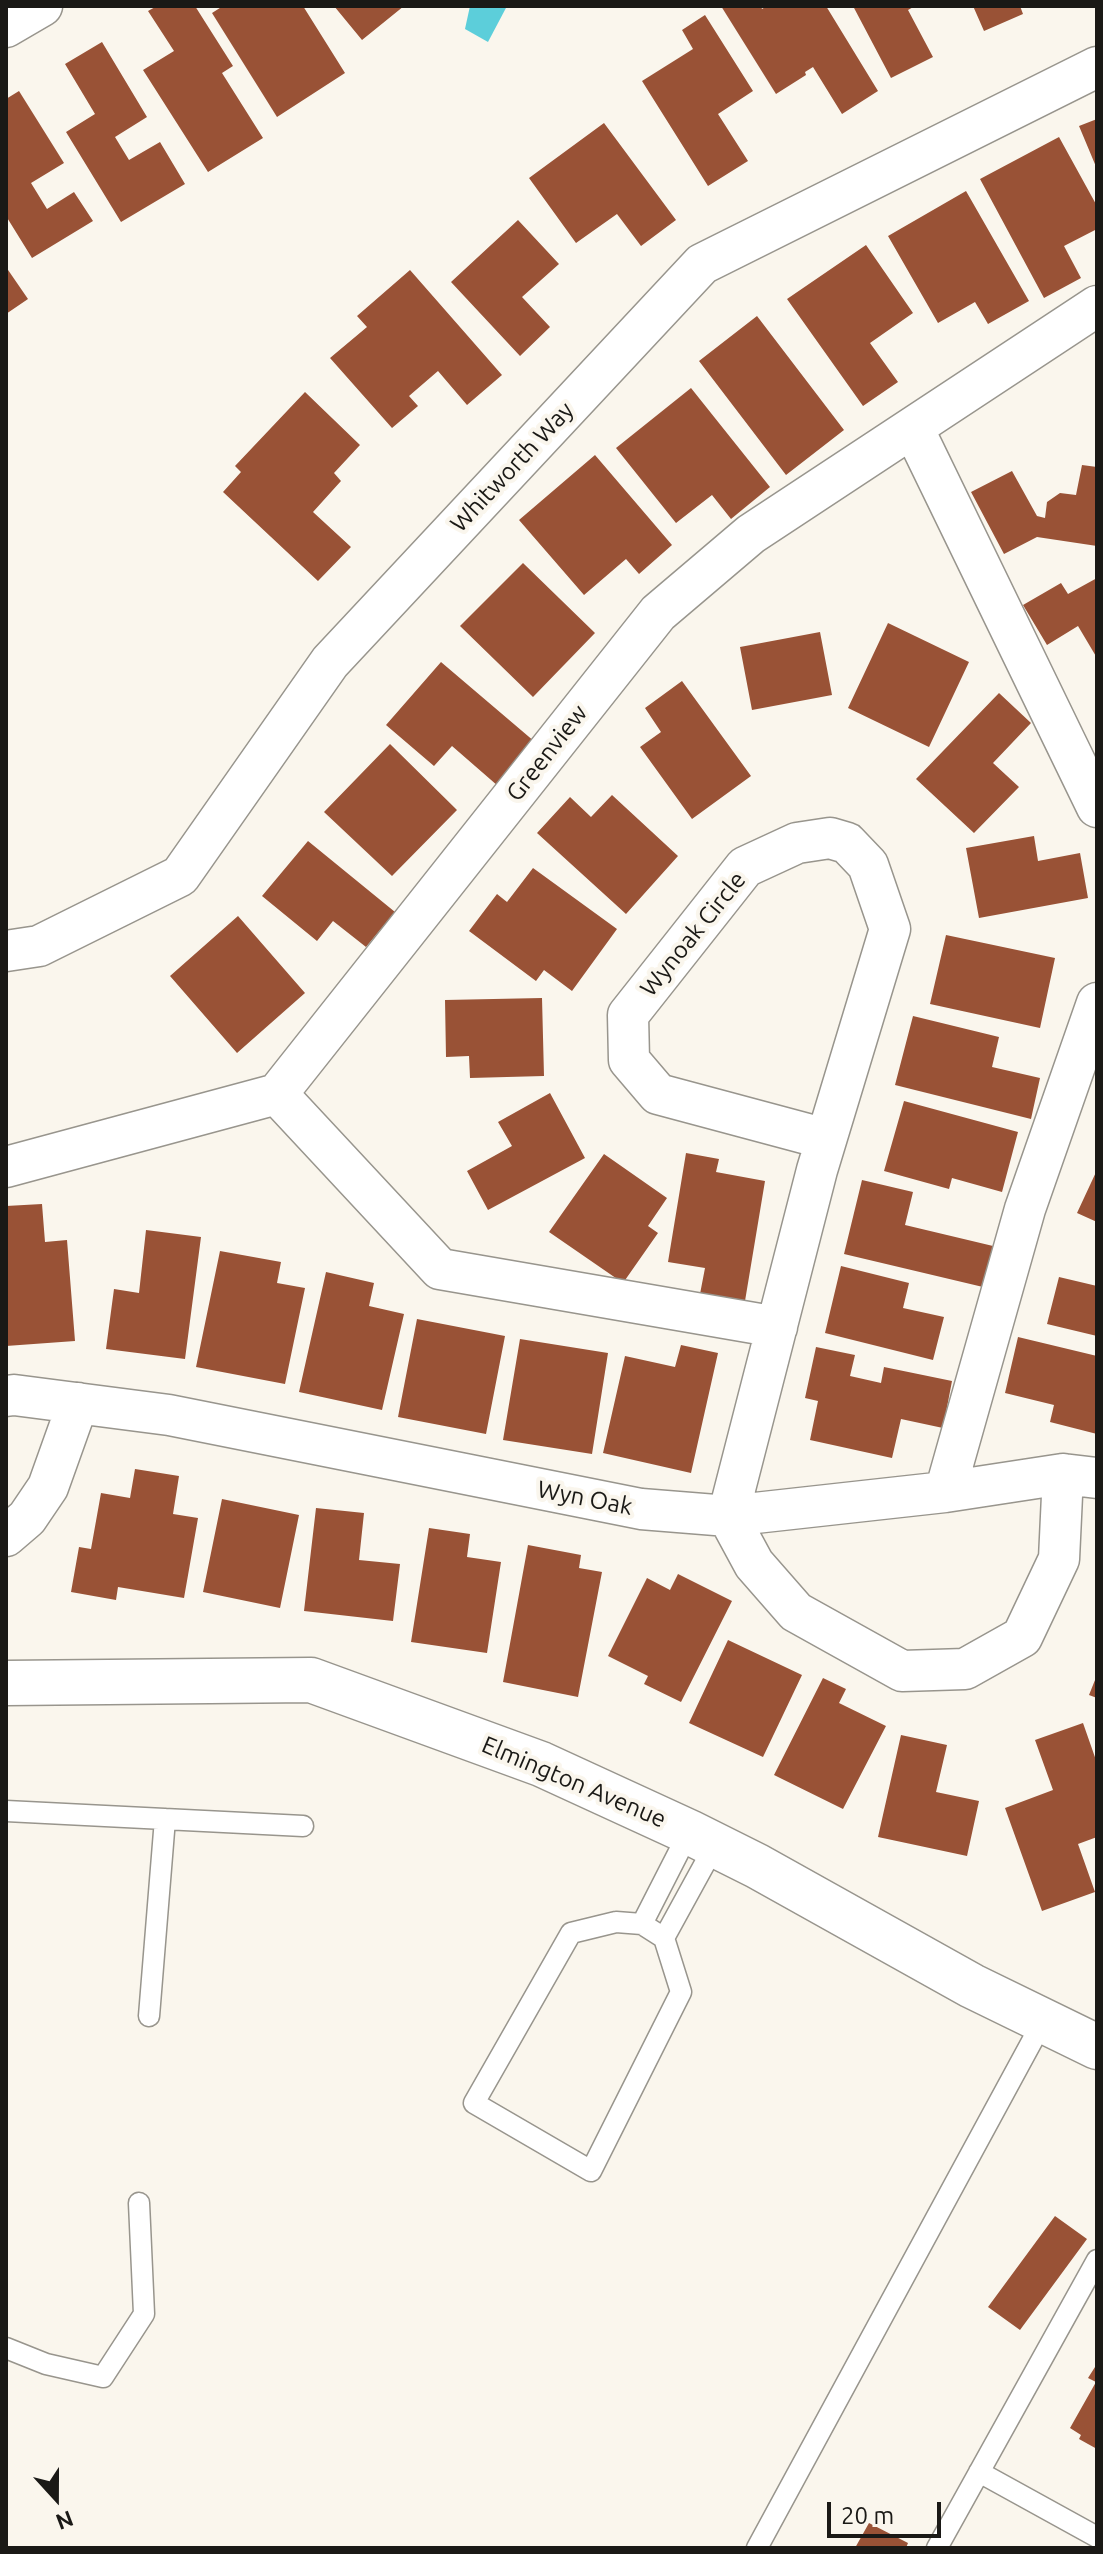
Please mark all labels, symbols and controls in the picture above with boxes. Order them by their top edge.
street label: Whitworth Way [444,396,580,538]
street label: Greenview [500,699,594,807]
street label: Wynoak Circle [634,866,752,1002]
street label: Wyn Oak [535,1475,635,1521]
street label: Elmington Avenue [478,1730,670,1834]
north arrow [16,2458,96,2538]
scale bar [831,2486,945,2536]
text: 20 m [841,2502,894,2529]
text: N [53,2506,77,2535]

